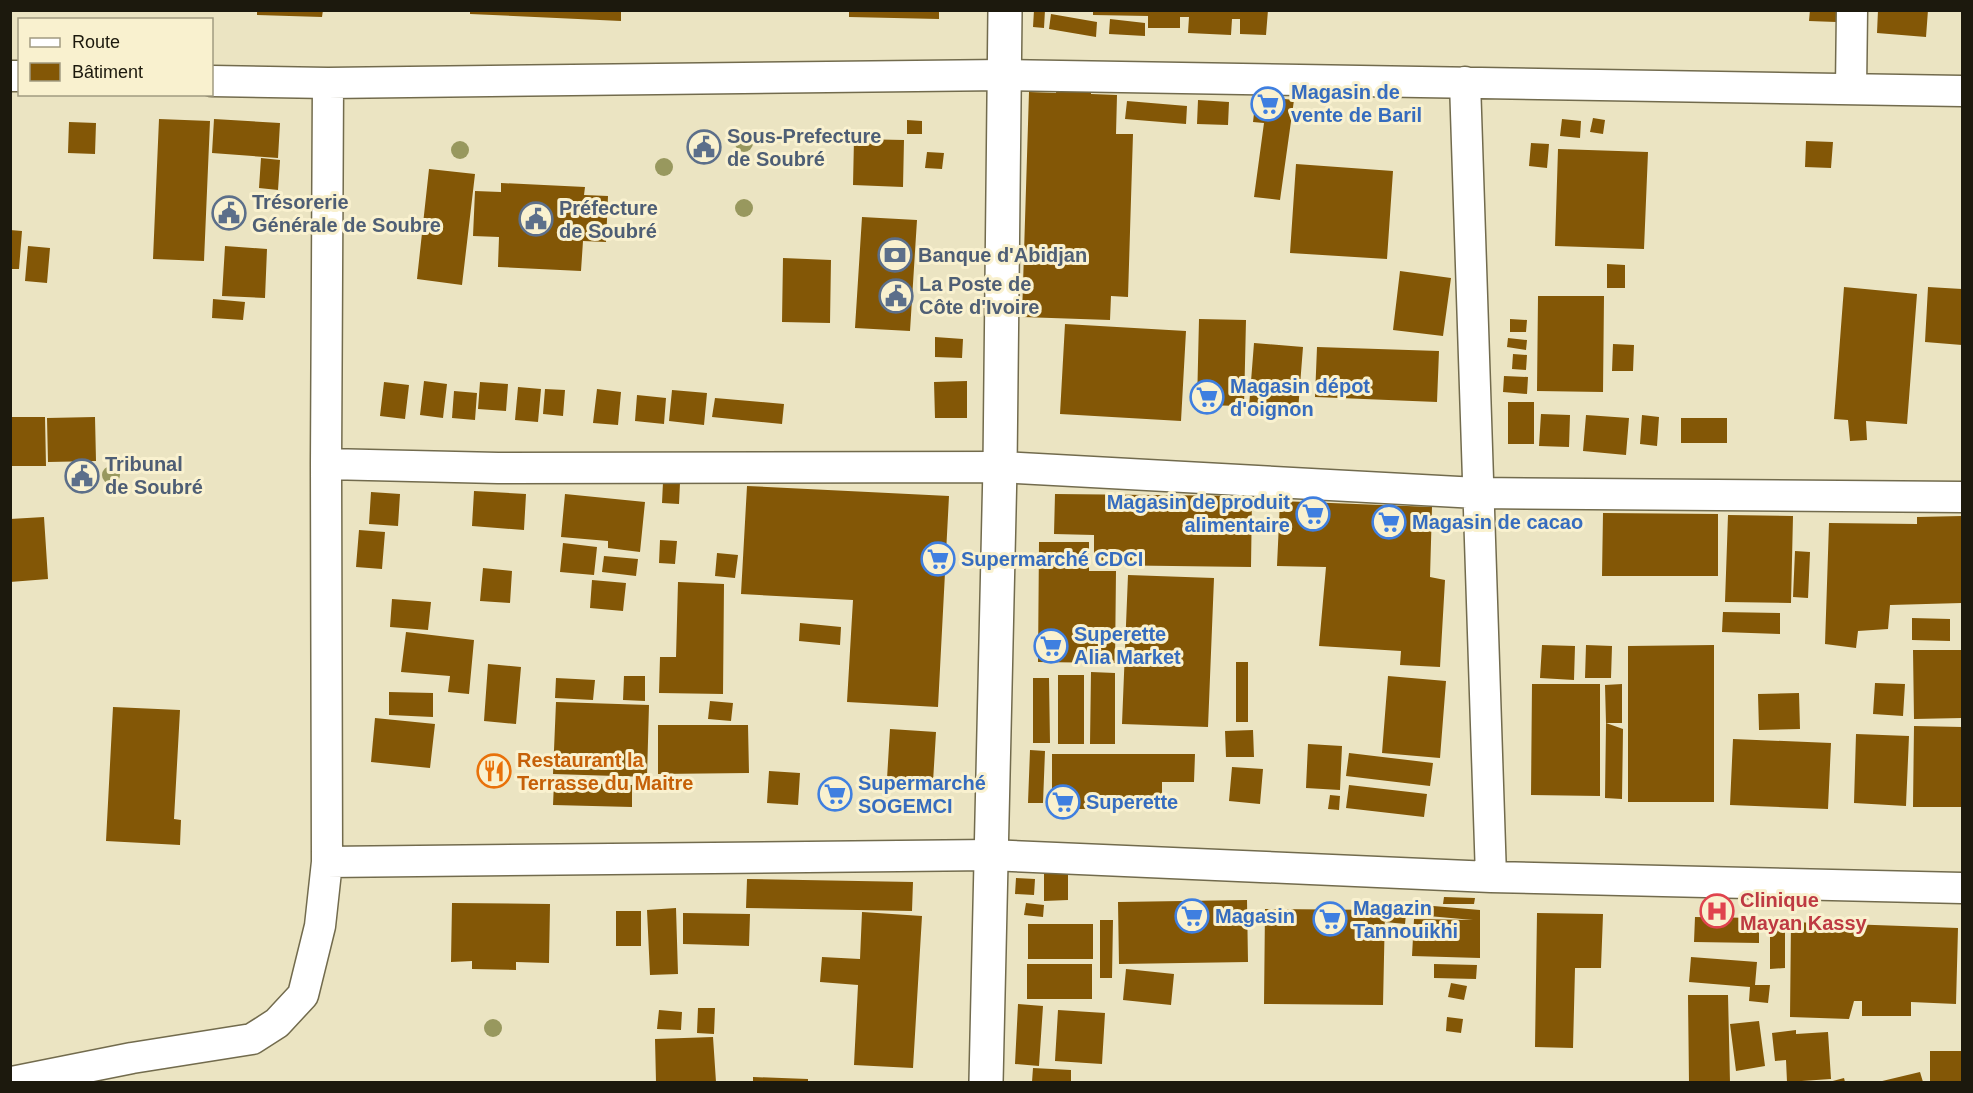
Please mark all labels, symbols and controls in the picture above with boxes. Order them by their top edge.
legend [18,18,213,96]
text: Route [72,32,120,52]
text: Bâtiment [72,62,143,82]
place label: Magasin de vente de Baril [1291,81,1422,126]
supermarket icon: Magasin de vente de Baril [1250,86,1286,122]
place label: Sous-Prefecture de Soubré [727,125,882,170]
public building icon: Sous-Prefecture de Soubré [686,129,722,165]
place label: Trésorerie Générale de Soubre [252,191,441,236]
public building icon: Trésorerie Générale de Soubre [211,195,247,231]
place label: Préfecture de Soubré [559,197,658,242]
public building icon: Préfecture de Soubré [518,201,554,237]
bank icon: Banque d'Abidjan [877,237,913,273]
place label: Banque d'Abidjan [918,244,1087,266]
place label: La Poste de Côte d'Ivoire [919,273,1039,318]
public building icon: La Poste de Côte d'Ivoire [878,278,914,314]
place label: Magasin dépot d'oignon [1230,375,1370,420]
supermarket icon: Magasin dépot d'oignon [1189,379,1225,415]
place label: Tribunal de Soubré [105,453,203,498]
public building icon: Tribunal de Soubré [64,458,100,494]
place label: Magasin de produit alimentaire [1107,491,1290,536]
supermarket icon: Magasin de produit alimentaire [1295,496,1331,532]
supermarket icon: Magasin de cacao [1371,504,1407,540]
place label: Magasin de cacao [1412,511,1583,533]
supermarket icon: Supermarché CDCI [920,541,956,577]
place label: Supermarché CDCI [961,548,1143,570]
place label: Superette Alia Market [1074,623,1181,668]
supermarket icon: Superette Alia Market [1033,628,1069,664]
place label: Restaurant la Terrasse du Maitre [517,749,693,794]
restaurant icon: Restaurant la Terrasse du Maitre [476,753,512,789]
place label: Supermarché SOGEMCI [858,772,986,817]
supermarket icon: Supermarché SOGEMCI [817,776,853,812]
supermarket icon: Superette [1045,784,1081,820]
place label: Superette [1086,791,1178,813]
place label: Clinique Mayan Kassy [1740,889,1868,934]
hospital icon: Clinique Mayan Kassy [1699,893,1735,929]
place label: Magazin Tannouikhi [1353,897,1458,942]
supermarket icon: Magasin [1174,898,1210,934]
supermarket icon: Magazin Tannouikhi [1312,901,1348,937]
place label: Magasin [1215,905,1295,927]

